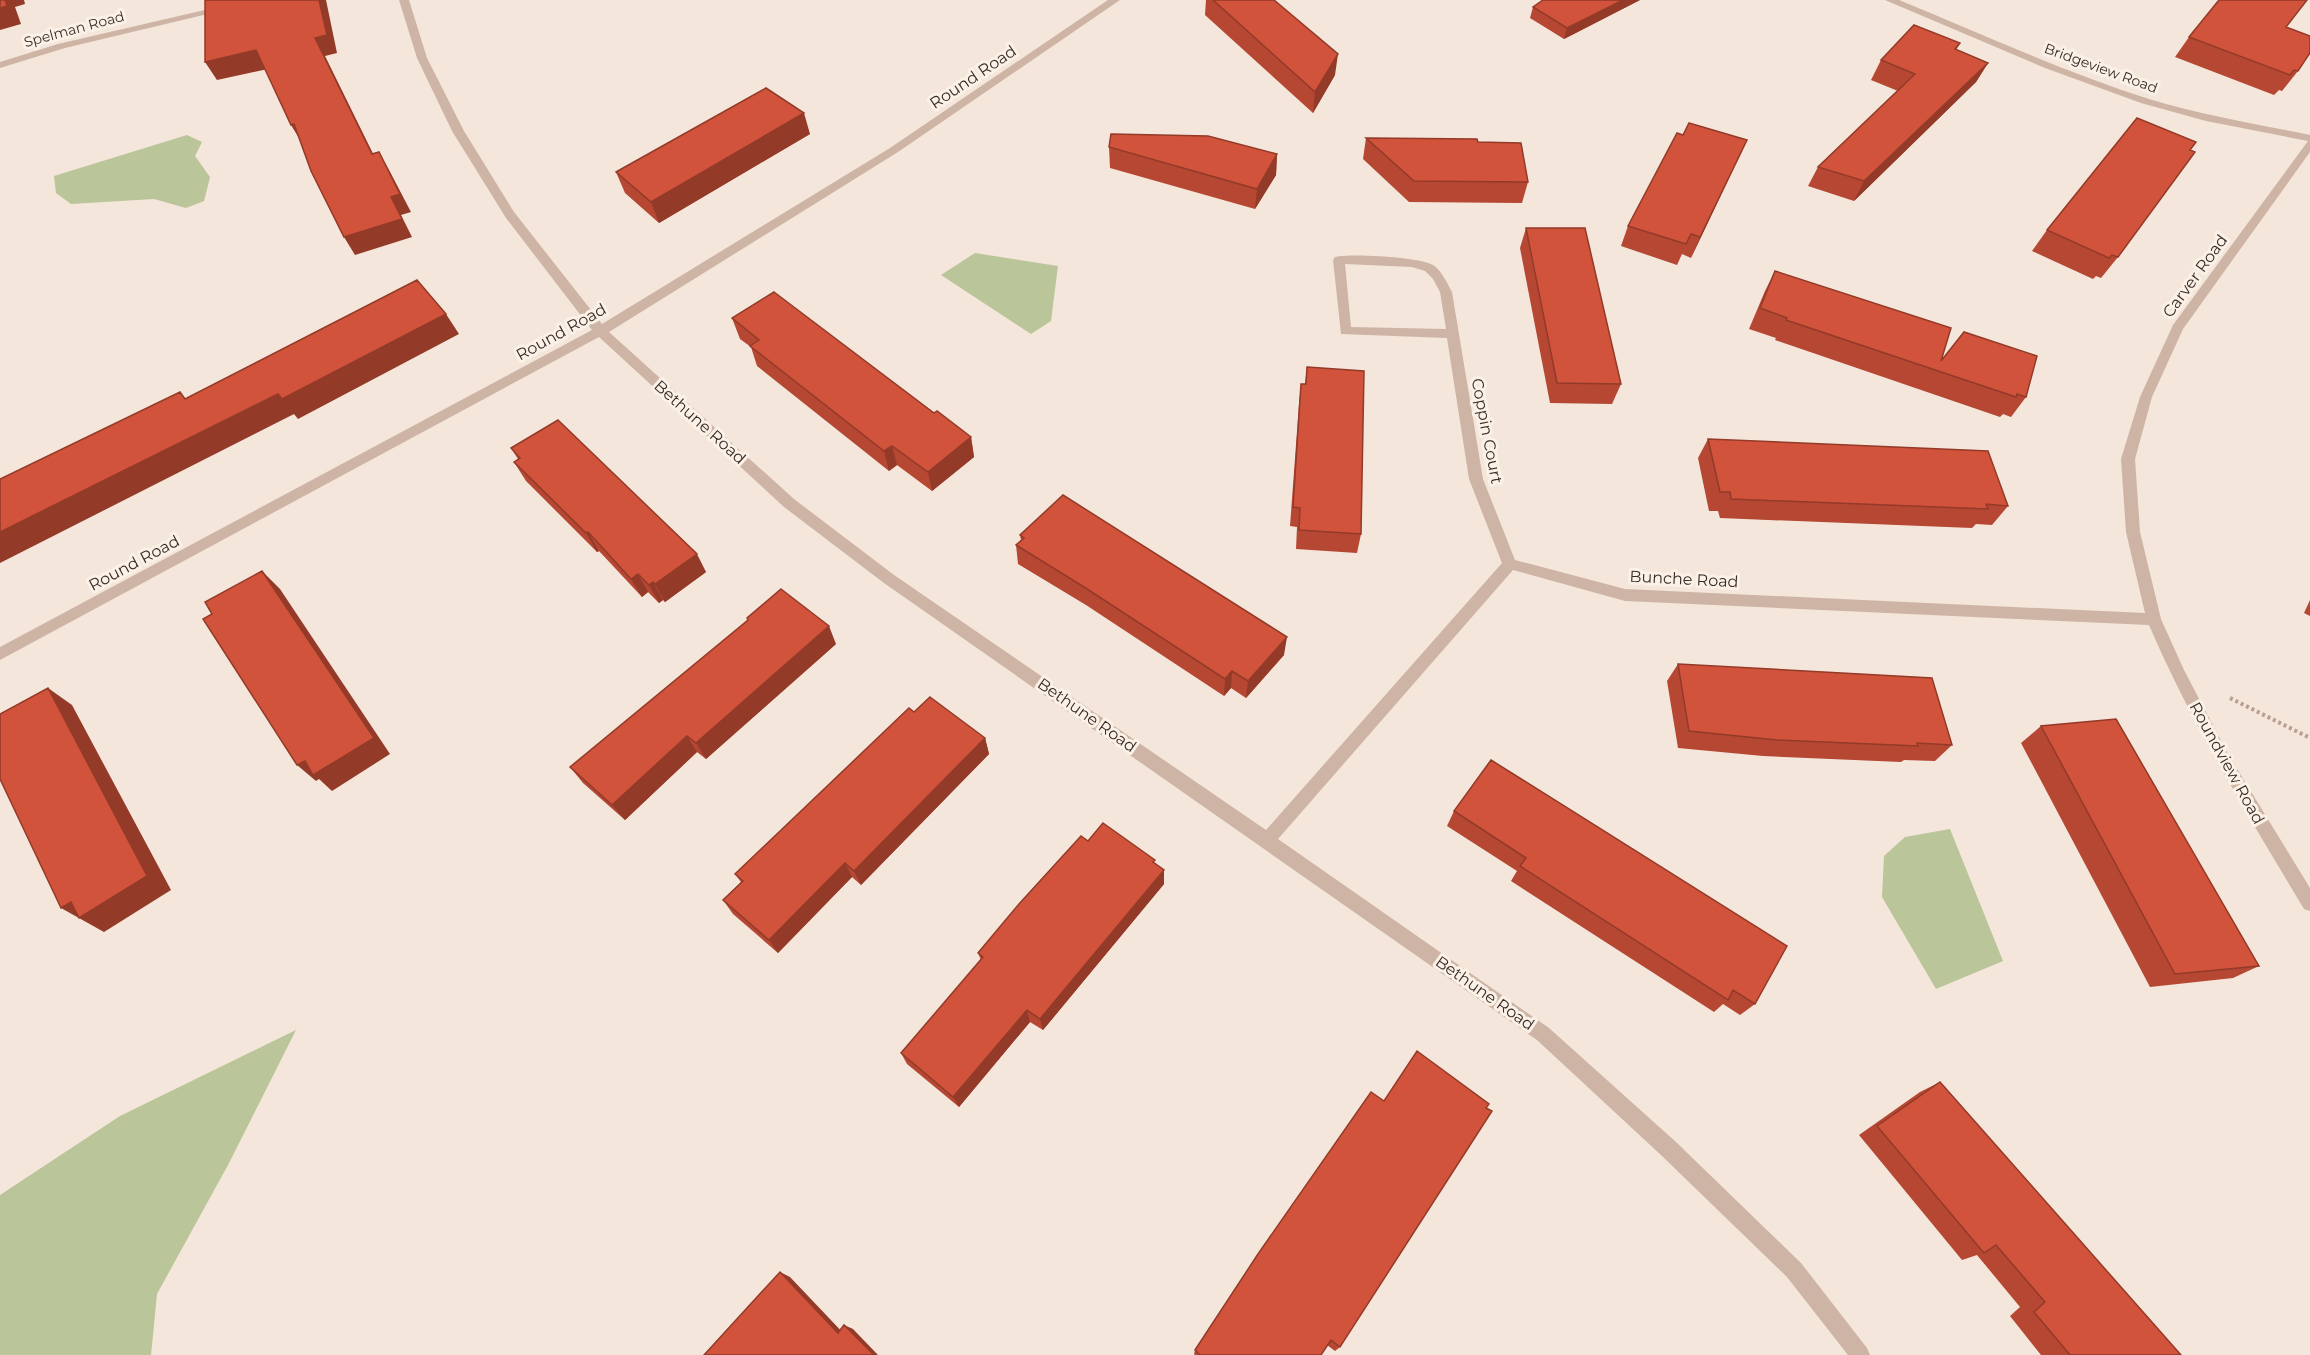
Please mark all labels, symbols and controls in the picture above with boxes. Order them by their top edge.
street label: Spelman Road [22,7,126,51]
street label: Bridgeview Road [2042,39,2160,97]
street label: Round Road [926,41,1020,113]
street label: Carver Road [2159,231,2231,321]
street label: Round Road [513,299,609,365]
street label: Bethune Road [650,376,750,468]
street label: Coppin Court [1467,377,1507,486]
street label: Round Road [85,531,183,595]
street label: Bunche Road [1629,567,1739,591]
street label: Bethune Road [1034,674,1140,756]
street label: Roundview Road [2186,699,2268,827]
street label: Bethune Road [1432,952,1538,1034]

